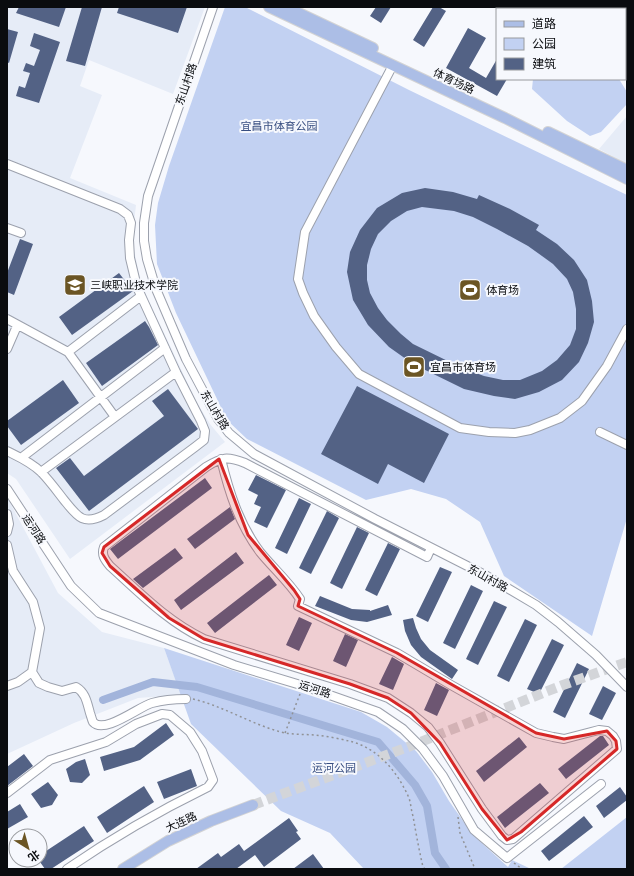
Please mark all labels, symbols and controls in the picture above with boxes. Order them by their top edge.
legend [496,8,626,80]
text: 道路 [532,16,556,31]
text: 公园 [532,36,556,51]
text: 建筑 [532,56,556,71]
street label: 东山村路 [172,61,200,107]
street label: 体育场路 [431,65,477,97]
park label: 宜昌市体育公园 [241,119,318,133]
school or university icon: 三峡职业技术学院 [62,272,88,298]
sports icon: 体育场 [457,277,483,303]
place label: 三峡职业技术学院 [90,278,178,292]
place label: 体育场 [486,283,519,297]
sports icon: 宜昌市体育场 [401,354,427,380]
place label: 宜昌市体育场 [430,360,496,374]
street label: 东山村路 [198,388,232,432]
street label: 运河路 [19,511,49,547]
street label: 东山村路 [465,561,511,595]
street label: 运河路 [297,677,333,701]
park label: 运河公园 [312,761,356,775]
street label: 大连路 [163,809,199,835]
north arrow [8,828,48,868]
text: 北 [25,847,43,865]

